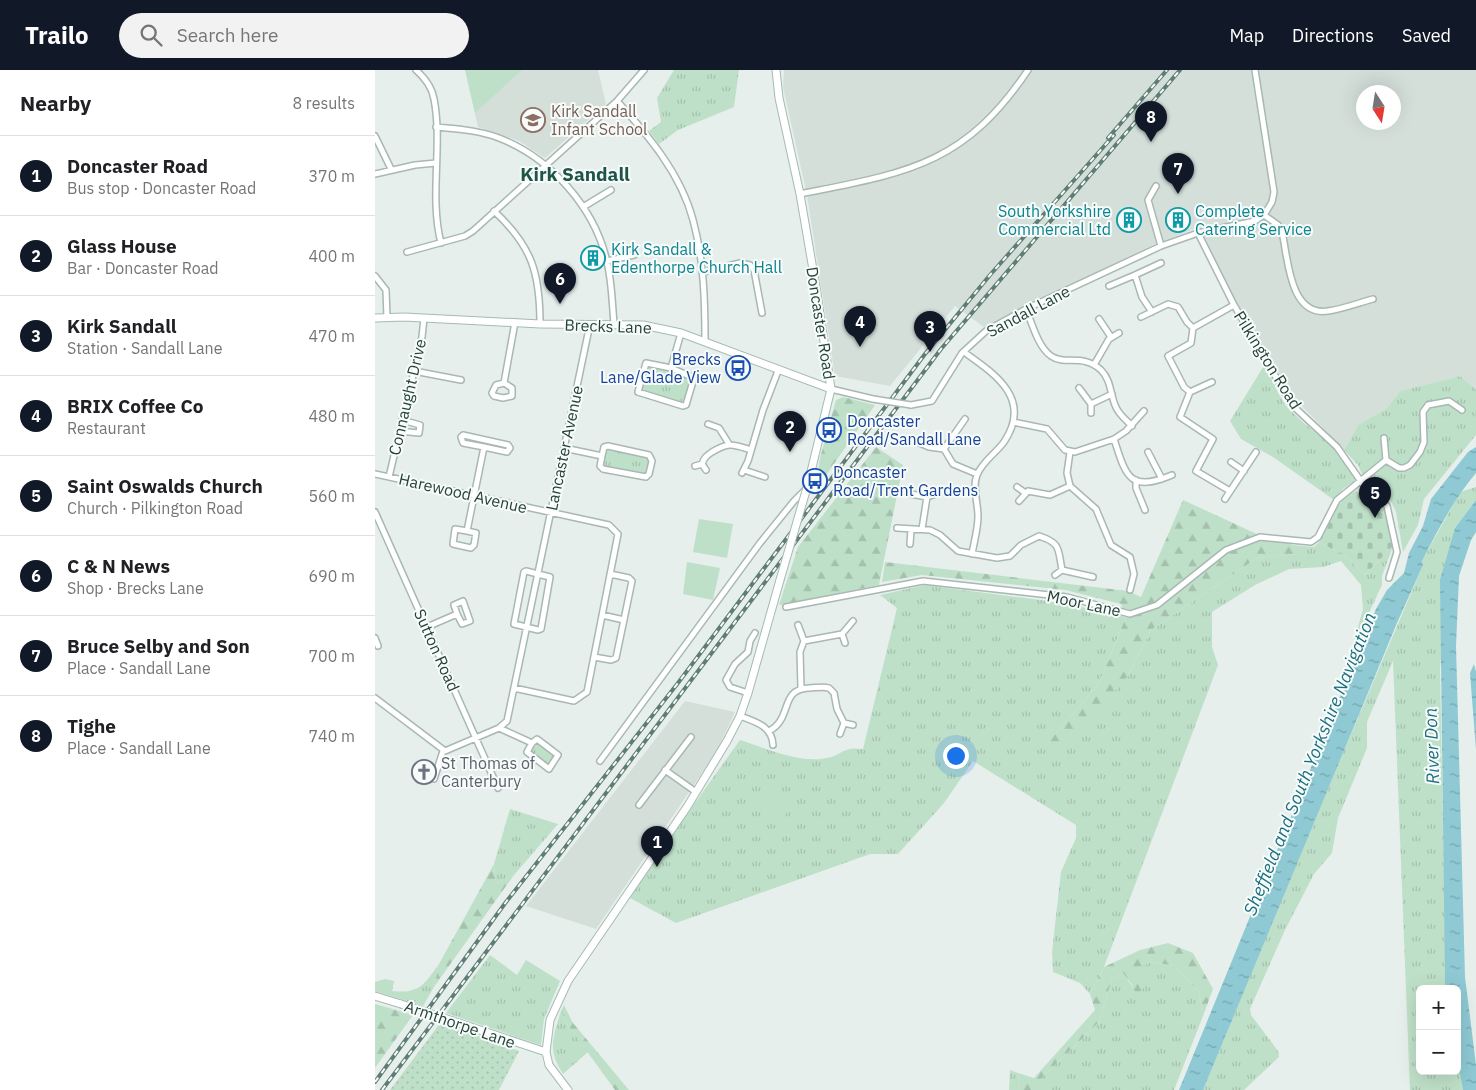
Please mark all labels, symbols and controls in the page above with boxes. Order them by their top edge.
search box [119,13,469,58]
text: Trailo [25,19,89,51]
icon: search [137,21,165,49]
text: Search here [177,23,278,47]
text: Map [1229,24,1264,47]
text: Directions [1292,24,1374,47]
text: Saved [1402,24,1451,47]
north arrow [1356,85,1401,130]
text: Nearby [20,89,91,117]
text: 8 results [292,93,355,113]
place label: Kirk Sandall Infant School [551,101,647,139]
pin: 8 [1135,101,1167,142]
school or university icon: Kirk Sandall Infant School [520,107,546,133]
pin: 7 [1162,153,1194,194]
text: Doncaster Road [67,154,208,178]
district label: Kirk Sandall [520,162,630,186]
text: 1 [31,166,41,186]
text: 370 m [308,166,355,186]
text: Bus stop · Doncaster Road [67,178,256,198]
place label: South Yorkshire Commercial Ltd [998,201,1111,239]
place label: Complete Catering Service [1195,201,1312,239]
building icon: South Yorkshire Commercial Ltd [1116,207,1142,233]
building icon: Complete Catering Service [1165,207,1191,233]
text: Glass House [67,234,177,258]
place label: Kirk Sandall & Edenthorpe Church Hall [611,239,782,277]
building icon: Kirk Sandall & Edenthorpe Church Hall [580,245,606,271]
text: 2 [31,246,41,266]
text: 400 m [308,246,355,266]
text: Bar · Doncaster Road [67,258,218,278]
pin: 6 [544,263,576,304]
street label: Doncaster Road [802,265,840,381]
street label: Sandall Lane [983,281,1073,341]
pin: 4 [844,306,876,347]
street label: Pilkington Road [1230,307,1306,413]
pin: 3 [914,311,946,352]
text: Kirk Sandall [67,314,177,338]
street label: Brecks Lane [564,314,652,338]
text: 3 [31,326,41,346]
text: 470 m [308,326,355,346]
street label: Connaught Drive [384,337,430,457]
text: Station · Sandall Lane [67,338,222,358]
place label: Brecks Lane/Glade View [600,349,721,387]
bus stop icon: Brecks Lane/Glade View [725,355,751,381]
street label: Lancaster Avenue [541,383,587,512]
text: BRIX Coffee Co [67,394,204,418]
text: 4 [31,406,41,426]
text: 480 m [308,406,355,426]
pin: 2 [774,411,806,452]
place label: Doncaster Road/Sandall Lane [847,411,981,449]
bus stop icon: Doncaster Road/Sandall Lane [816,417,842,443]
text: Restaurant [67,418,146,438]
place label: Doncaster Road/Trent Gardens [833,462,978,500]
bus stop icon: Doncaster Road/Trent Gardens [802,468,828,494]
street label: Harewood Avenue [397,469,529,518]
text: Saint Oswalds Church [67,474,263,498]
pin: 5 [1359,477,1391,518]
text: 5 [31,486,41,506]
text: 560 m [308,486,355,506]
text: Church · Pilkington Road [67,498,243,518]
text: C & N News [67,554,170,578]
text: 6 [31,566,41,586]
text: 690 m [308,566,355,586]
text: Shop · Brecks Lane [67,578,204,598]
street label: Moor Lane [1045,585,1123,621]
street label: Sutton Road [410,606,464,694]
water label: Sheffield and South Yorkshire Navigation [1238,609,1381,919]
text: Bruce Selby and Son [67,634,250,658]
text: 7 [31,646,41,666]
text: 700 m [308,646,355,666]
text: Place · Sandall Lane [67,658,211,678]
water label: River Don [1419,707,1444,785]
text: Tighe [67,714,116,738]
text: 8 [31,726,41,746]
text: 740 m [308,726,355,746]
text: Place · Sandall Lane [67,738,211,758]
your location [943,743,969,769]
place label: St Thomas of Canterbury [441,753,535,791]
church icon: St Thomas of Canterbury [411,759,437,785]
pin: 1 [641,826,673,867]
map controls [1416,985,1461,1075]
button: + [1416,985,1461,1030]
street label: Armthorpe Lane [402,996,518,1052]
button: − [1416,1030,1461,1075]

